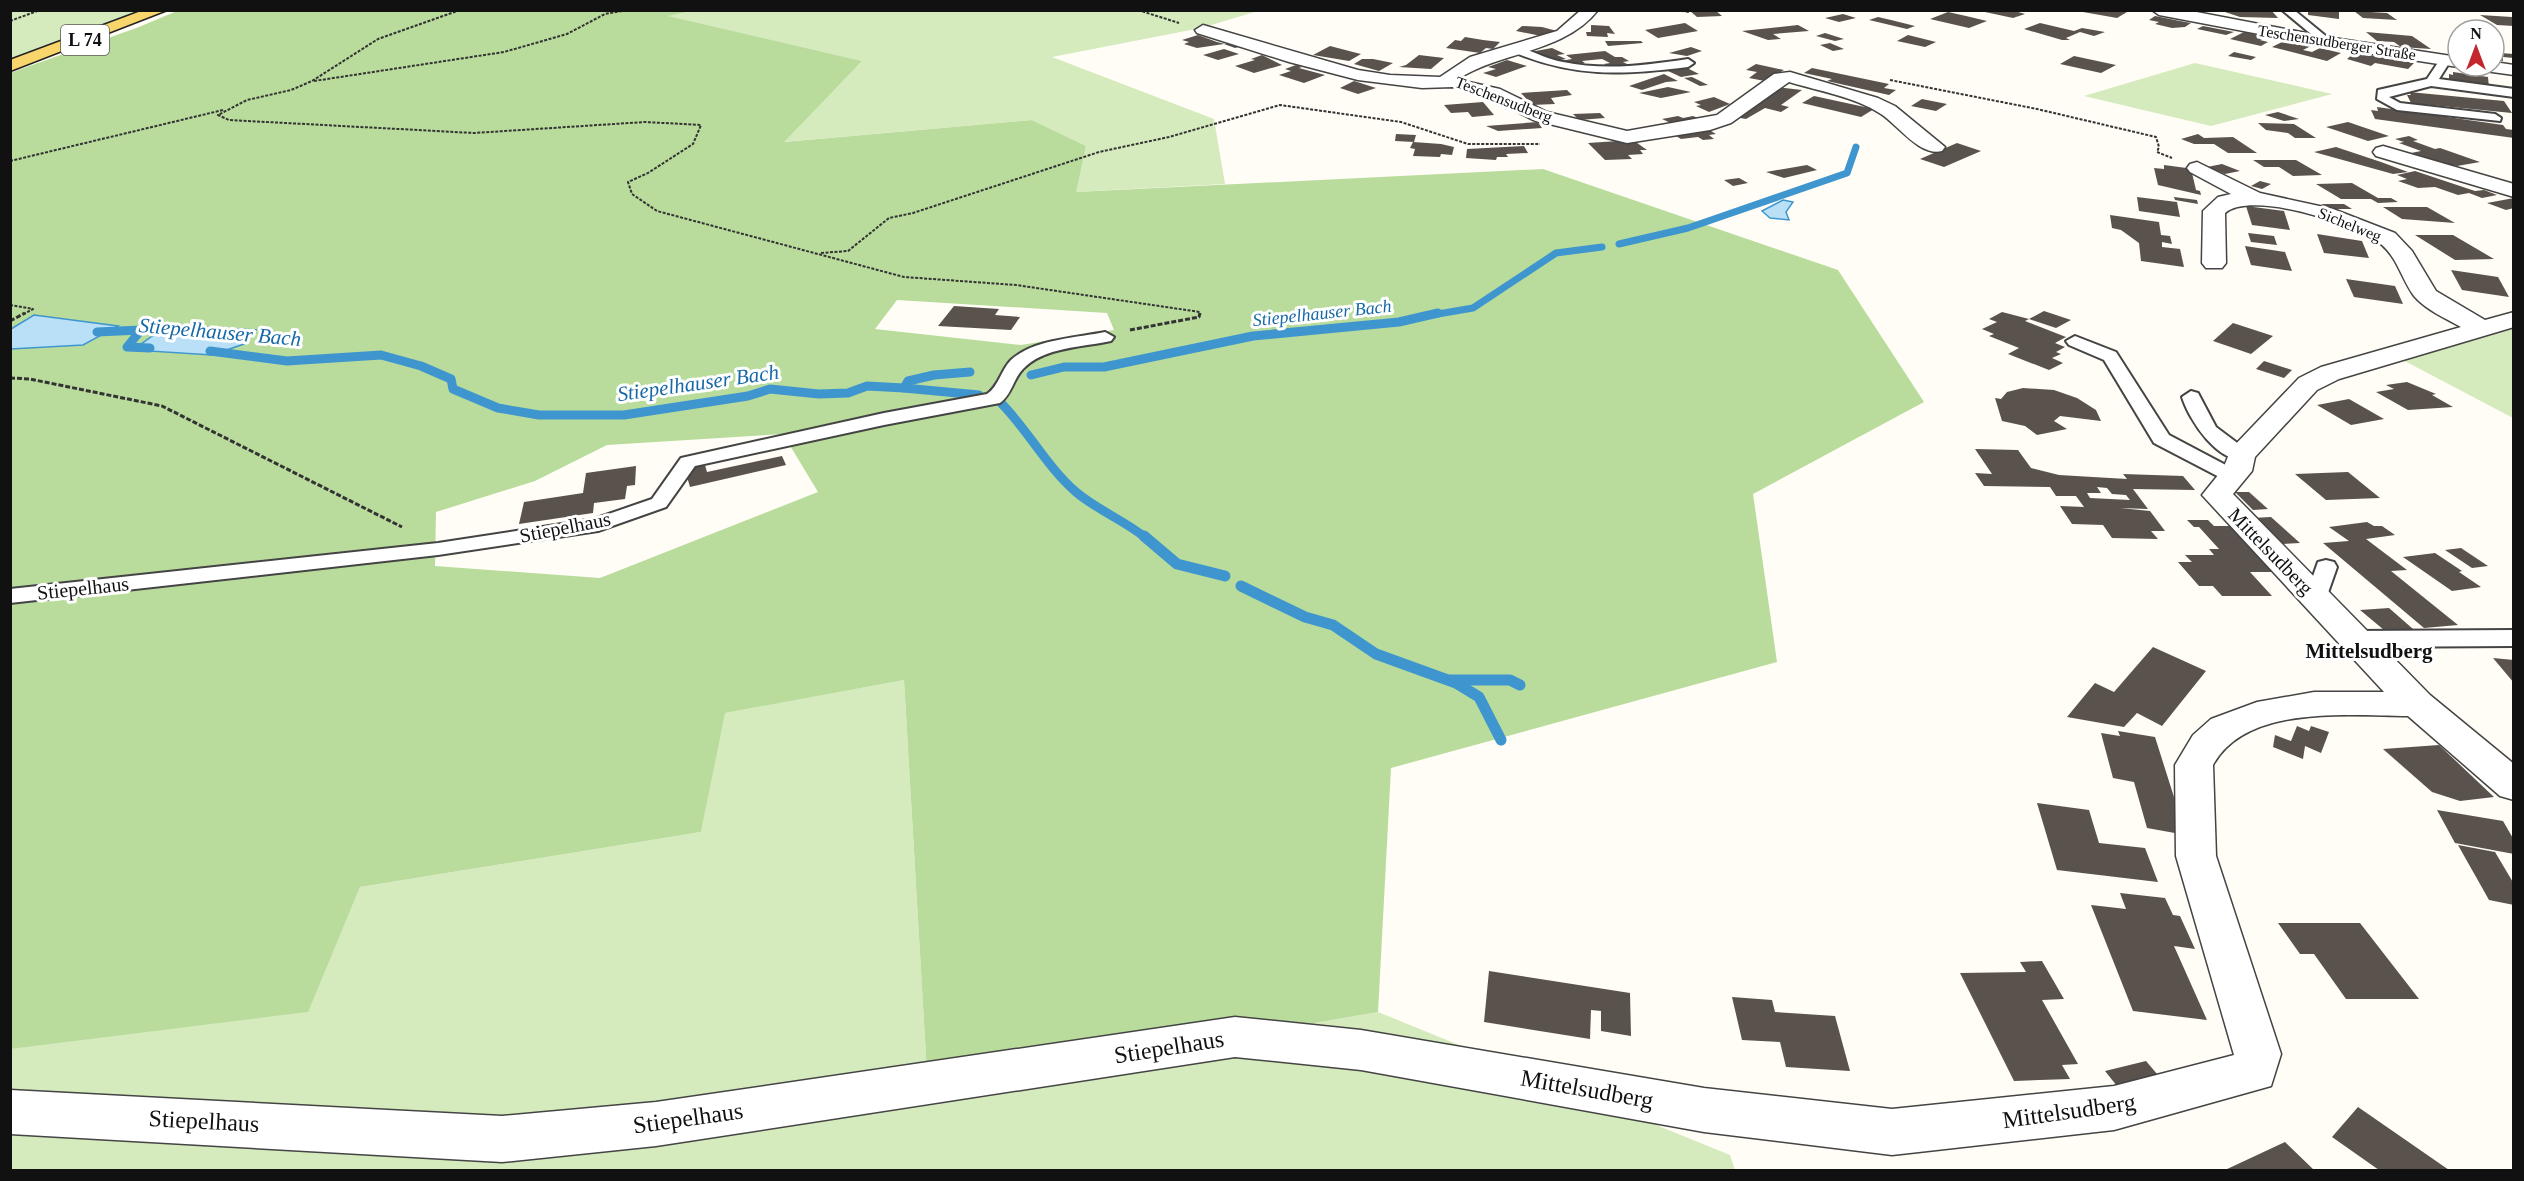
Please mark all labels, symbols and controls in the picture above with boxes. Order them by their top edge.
north arrow [2446,18,2506,78]
street label: Teschensudberger Straße [2256,22,2417,64]
road number: L 74 [61,25,109,55]
text: N [2470,25,2482,42]
street label: Teschensudberg [1453,73,1555,127]
street label: Sichelweg [2315,204,2384,246]
water label: Stiepelhauser Bach [1252,296,1392,330]
water label: Stiepelhauser Bach [138,313,302,351]
water label: Stiepelhauser Bach [616,360,780,406]
street label: Mittelsudberg [2224,503,2318,600]
street label: Stiepelhaus [518,507,613,548]
street label: Stiepelhaus [36,572,130,605]
district label: Mittelsudberg [2305,639,2433,663]
street label: Stiepelhaus [1112,1026,1226,1068]
street label: Mittelsudberg [1519,1065,1655,1113]
street label: Mittelsudberg [2001,1089,2137,1133]
street label: Stiepelhaus [631,1097,745,1139]
street label: Stiepelhaus [148,1105,260,1137]

